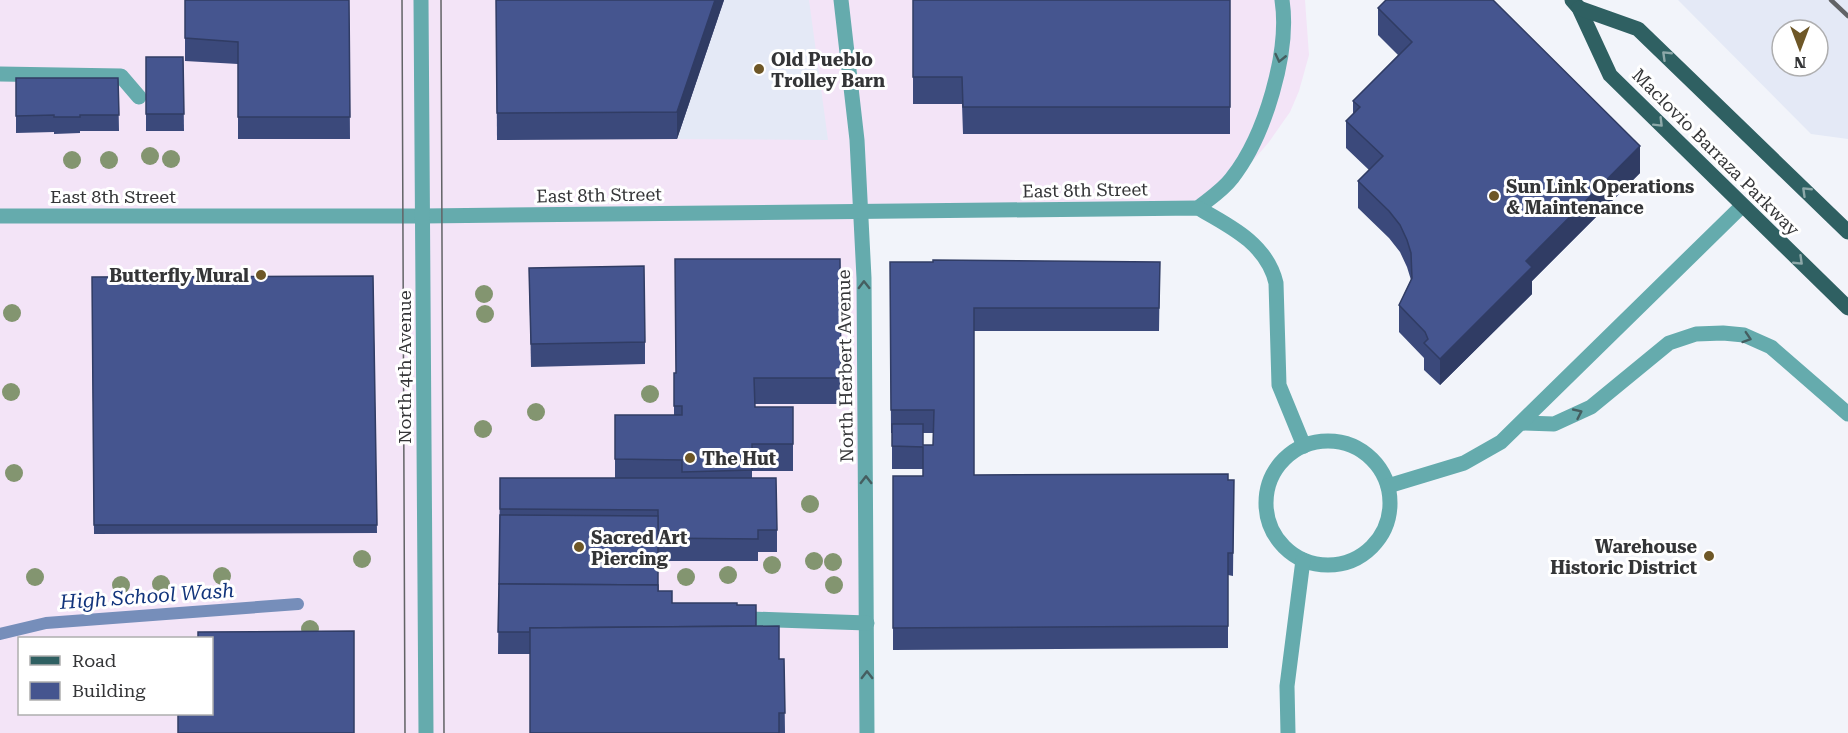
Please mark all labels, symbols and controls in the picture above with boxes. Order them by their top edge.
north arrow [1770,18,1830,78]
place label: Old Pueblo Trolley Barn [771,49,885,91]
one-way arrow [1663,52,1674,63]
one-way arrow [1275,53,1288,63]
text: N [1794,53,1806,72]
marker: Old Pueblo Trolley Barn [752,62,766,76]
street label: Maclovio Barraza Parkway [1628,64,1804,240]
one-way arrow [1652,116,1662,127]
place label: Sun Link Operations & Maintenance [1506,176,1694,218]
street label: East 8th Street [1022,178,1148,202]
street label: East 8th Street [536,183,662,207]
street label: East 8th Street [50,186,176,207]
one-way arrow [1802,188,1813,199]
marker: Sun Link Operations & Maintenance [1487,189,1501,203]
one-way arrow [1792,253,1803,264]
place label: Butterfly Mural [109,265,249,286]
marker: Butterfly Mural [254,268,268,282]
street label: North Herbert Avenue [833,269,857,463]
one-way arrow [858,280,871,289]
street label: North 4th Avenue [394,290,415,444]
one-way arrow [1741,331,1752,343]
one-way arrow [1572,408,1583,420]
place label: The Hut [702,448,776,469]
marker: The Hut [683,451,697,465]
one-way arrow [860,475,872,484]
place label: Sacred Art Piercing [591,527,687,569]
place label: Warehouse Historic District [1550,536,1697,578]
marker: Sacred Art Piercing [572,540,586,554]
marker: Warehouse Historic District [1702,549,1716,563]
water label: High School Wash [58,578,235,614]
legend [18,637,213,715]
text: Road [72,650,117,671]
one-way arrow [861,670,873,679]
text: Building [72,680,146,701]

